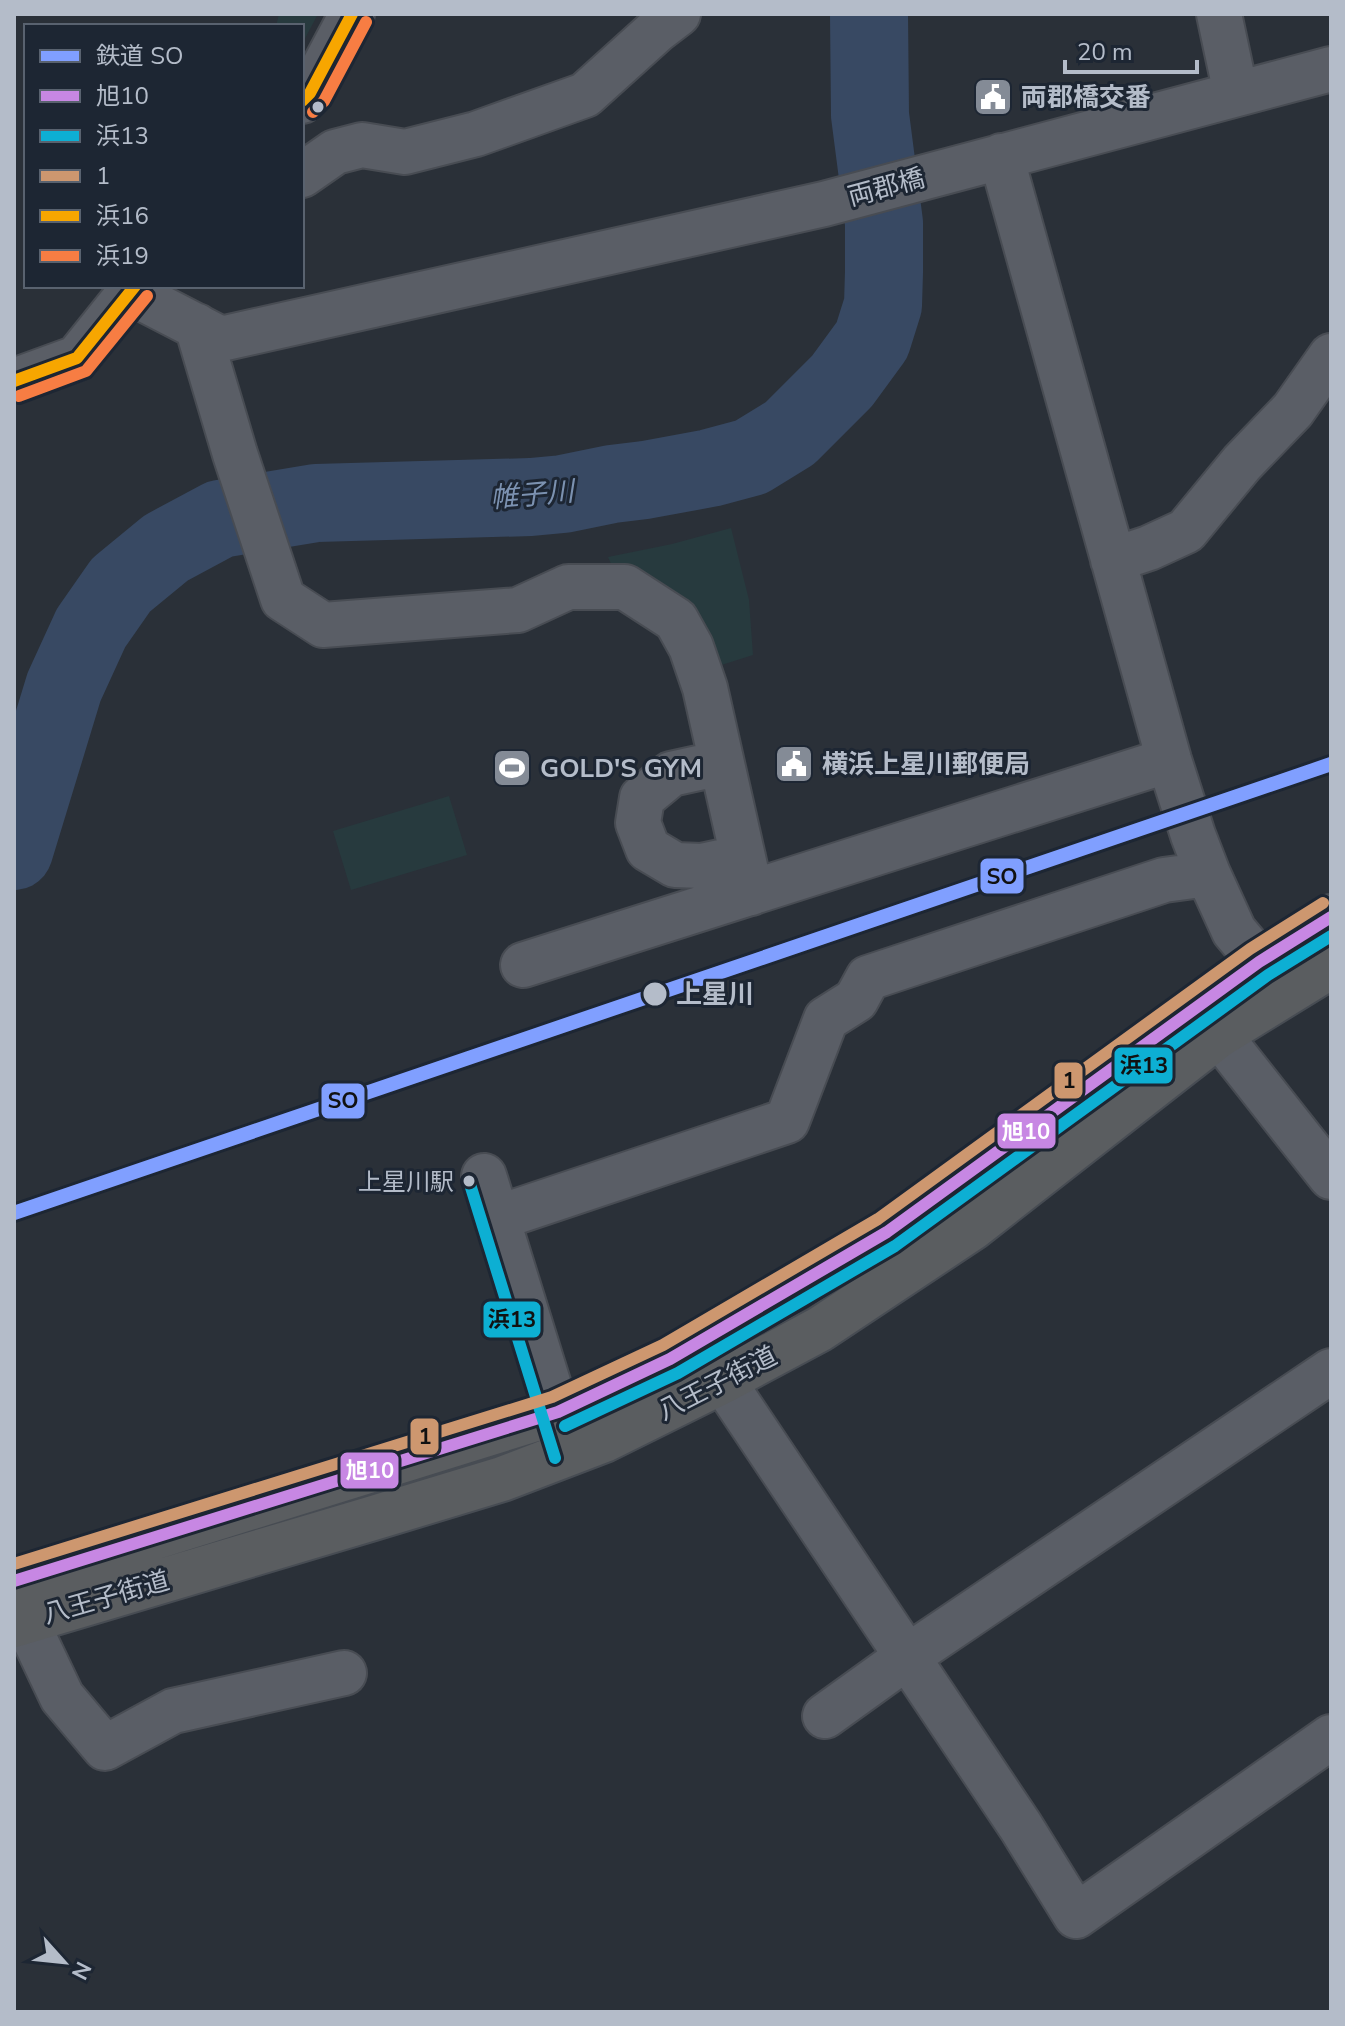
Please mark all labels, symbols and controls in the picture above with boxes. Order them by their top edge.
legend [24,24,304,288]
scale bar [1065,24,1197,74]
text: 20 m [1077,36,1133,68]
text: 鉄道 SO [96,40,183,72]
public building icon: 両郡橋交番 [972,76,1014,118]
text: 旭10 [96,80,149,112]
place label: 両郡橋交番 [1021,80,1151,115]
unlabelled marker [310,99,326,115]
text: 浜13 [96,120,149,152]
text: 1 [96,160,110,192]
street label: 両郡橋 [844,160,928,214]
text: 浜16 [96,200,149,232]
text: 浜19 [96,240,149,272]
water label: 帷子川 [489,472,579,518]
public building icon: 横浜上星川郵便局 [773,743,815,785]
sports icon: GOLD'S GYM [491,747,533,789]
place label: 横浜上星川郵便局 [822,747,1030,782]
place label: GOLD'S GYM [540,751,702,786]
line badge: SO [979,857,1025,895]
text: SO [986,862,1018,892]
place label: 上星川 [676,977,754,1012]
marker: 上星川 [641,980,669,1008]
line badge: 浜13 [1113,1046,1174,1085]
text: 浜13 [1120,1051,1168,1081]
line badge: 1 [1053,1061,1084,1100]
text: 1 [1062,1066,1076,1096]
line badge: SO [320,1082,366,1120]
text: SO [327,1086,359,1116]
line badge: 旭10 [996,1112,1057,1150]
text: 旭10 [1002,1117,1050,1147]
place label: 上星川駅 [358,1166,454,1198]
marker: 上星川駅 [461,1173,477,1189]
line badge: 浜13 [482,1300,542,1339]
text: 浜13 [488,1305,536,1335]
street label: 八王子街道 [651,1338,783,1429]
line badge: 1 [409,1417,440,1456]
text: 1 [418,1422,432,1452]
line badge: 旭10 [339,1451,400,1490]
text: 旭10 [346,1456,394,1486]
street label: 八王子街道 [39,1563,173,1632]
north arrow [24,1922,104,2002]
text: N [64,1956,98,1985]

